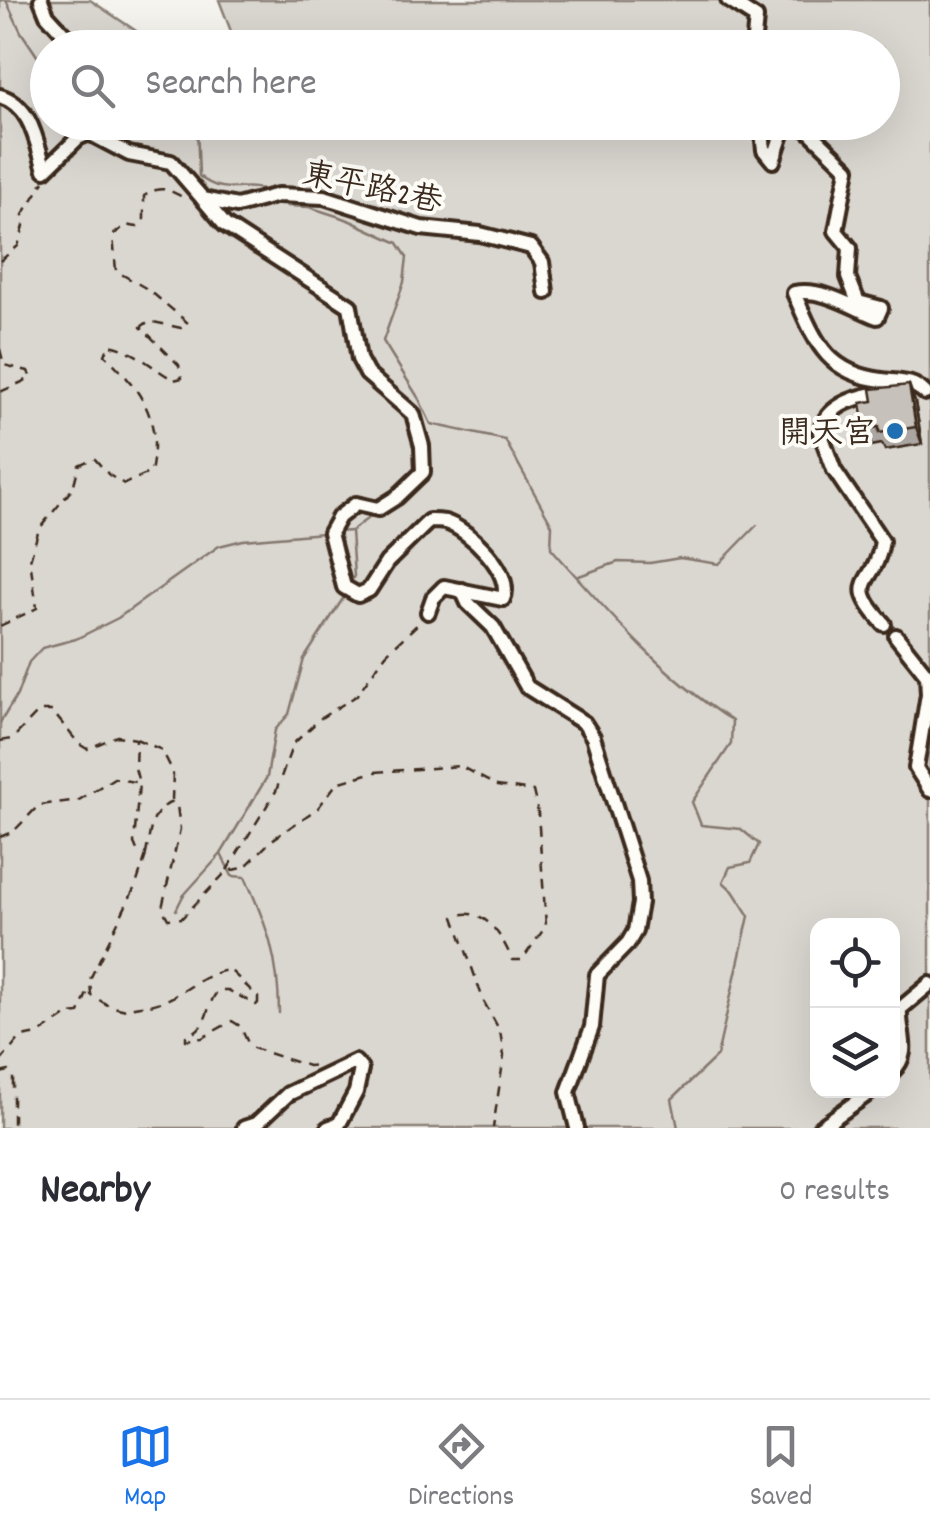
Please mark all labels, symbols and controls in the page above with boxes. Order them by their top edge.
search box [30,30,900,140]
icon: search [65,58,120,113]
text: Search here [145,58,317,113]
street label: 東平路2巷 [298,154,446,228]
place label: 開天宮 [779,413,875,459]
marker: 開天宮 [884,420,906,442]
map controls [810,918,900,1098]
button: locate [810,918,900,1008]
button: layers [810,1008,900,1098]
text: Nearby [40,1163,150,1223]
text: 0 results [779,1170,890,1216]
tab: Map [118,1419,173,1519]
tab: Directions [408,1419,514,1519]
tab: Saved [750,1419,812,1519]

